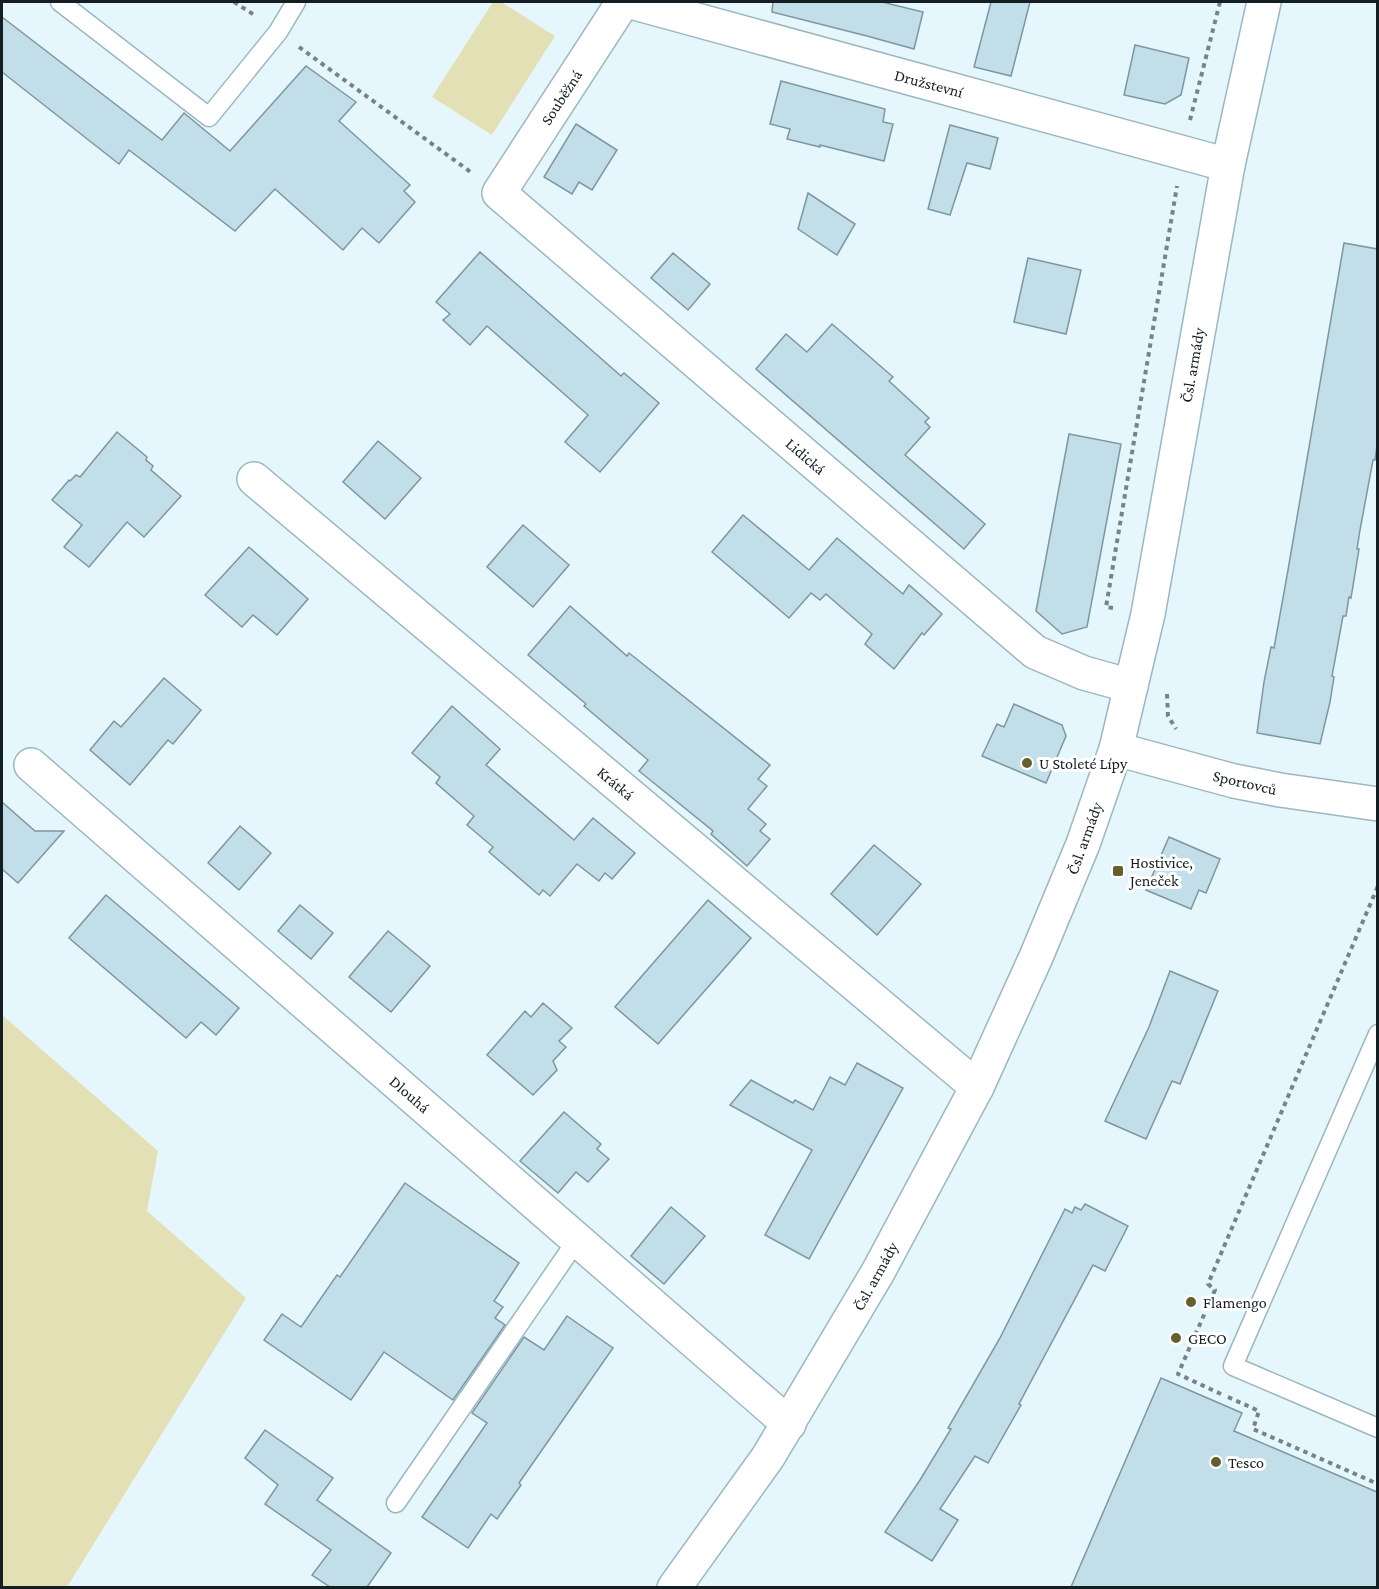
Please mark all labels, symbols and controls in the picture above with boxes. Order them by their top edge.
street label: Souběžná [537,66,586,128]
street label: Družstevní [893,66,966,101]
street label: Čsl. armády [1178,326,1209,404]
street label: Lidická [783,435,829,478]
place label: U Stoleté Lípy [1039,755,1128,773]
marker: U Stoleté Lípy [1020,756,1034,770]
street label: Krátká [594,763,638,804]
street label: Sportovců [1211,767,1279,799]
street label: Čsl. armády [1064,799,1107,877]
place label: Hostivice, Jeneček [1128,854,1193,890]
marker: Hostivice, Jeneček [1111,864,1125,878]
street label: Dlouhá [386,1072,434,1117]
street label: Čsl. armády [850,1238,902,1314]
place label: Flamengo [1203,1294,1267,1312]
marker: Flamengo [1184,1295,1198,1309]
place label: GECO [1188,1330,1227,1347]
marker: GECO [1169,1331,1183,1345]
place label: Tesco [1228,1454,1264,1471]
marker: Tesco [1209,1455,1223,1469]

